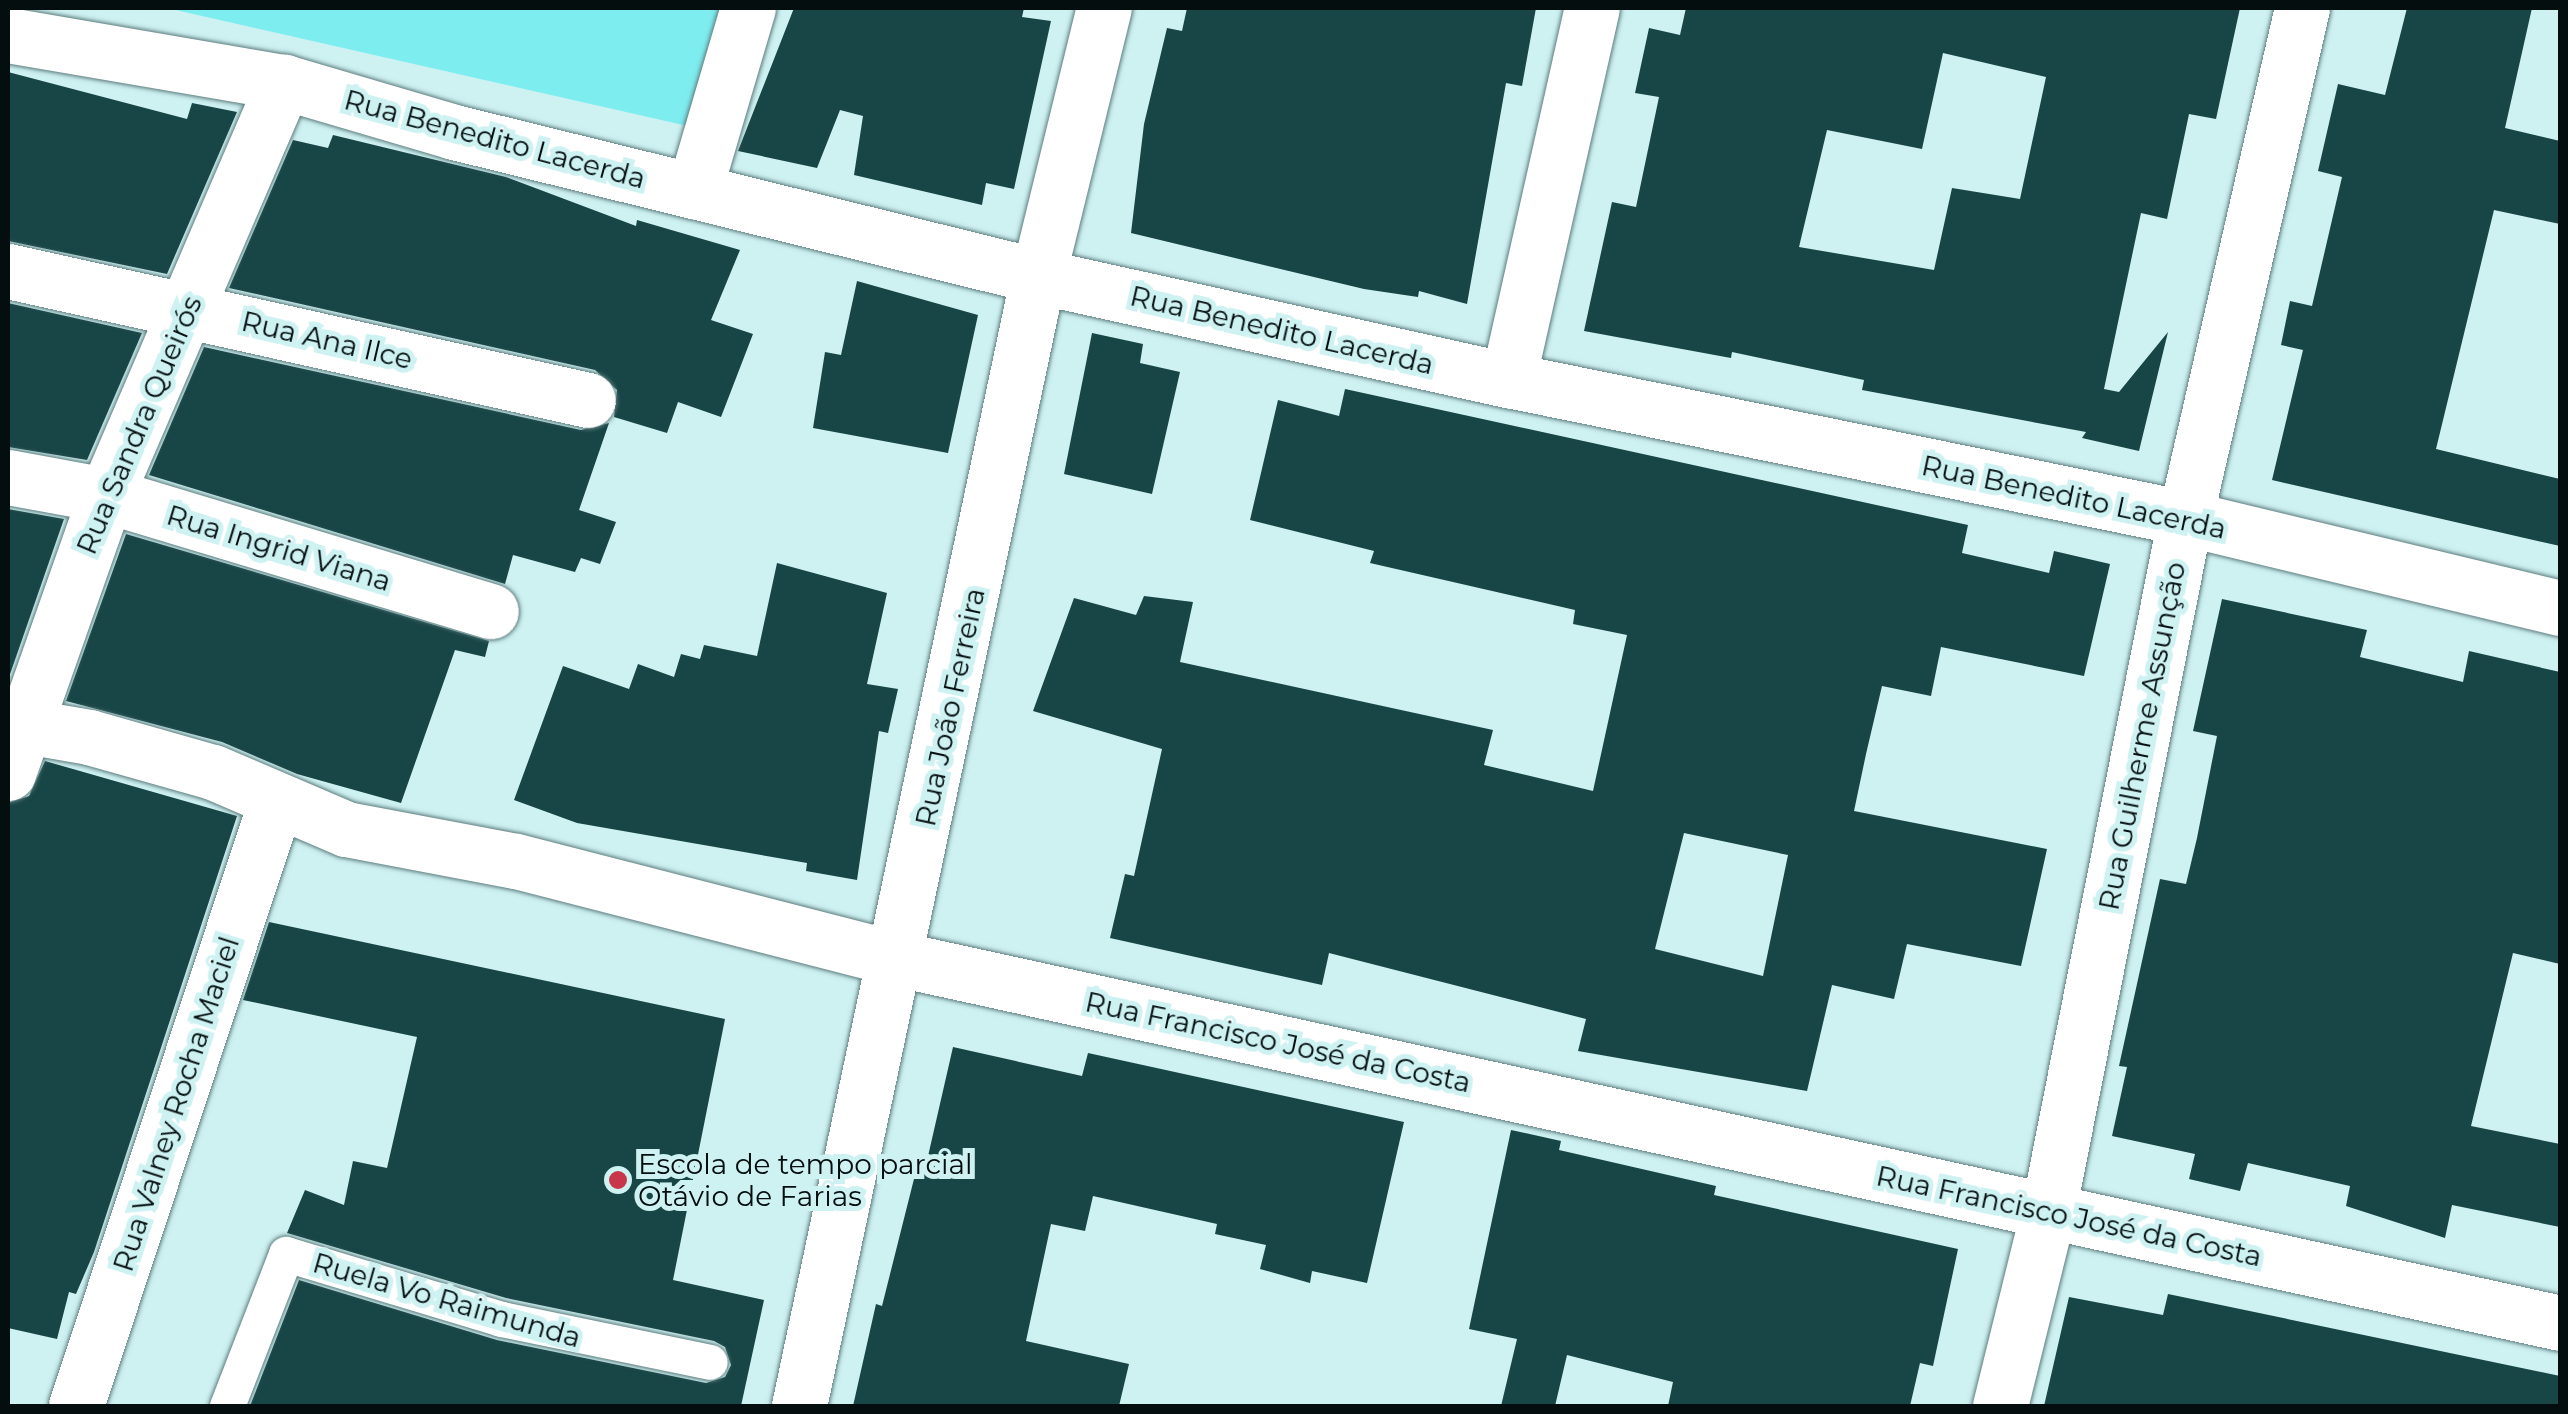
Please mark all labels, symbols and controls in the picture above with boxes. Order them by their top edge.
street label: Rua Benedito Lacerda [341,83,649,195]
street label: Rua Benedito Lacerda [1127,279,1437,381]
street label: Rua Sandra Queirós [69,291,209,559]
street label: Rua Ana Ilce [238,304,416,376]
street label: Rua Benedito Lacerda [1919,448,2229,546]
street label: Rua Ingrid Viana [163,498,395,598]
street label: Rua Guilherme Assunção [2092,559,2192,913]
street label: Rua João Ferreira [908,585,992,829]
street label: Rua Valney Rocha Maciel [106,932,246,1276]
street label: Rua Francisco José da Costa [1082,985,1474,1099]
place label: Escola de tempo parcial Otávio de Farias [638,1147,973,1213]
street label: Rua Francisco José da Costa [1873,1159,2265,1273]
marker: Escola de tempo parcial Otávio de Farias [607,1169,629,1191]
street label: Ruela Vo Raimunda [309,1246,585,1354]

